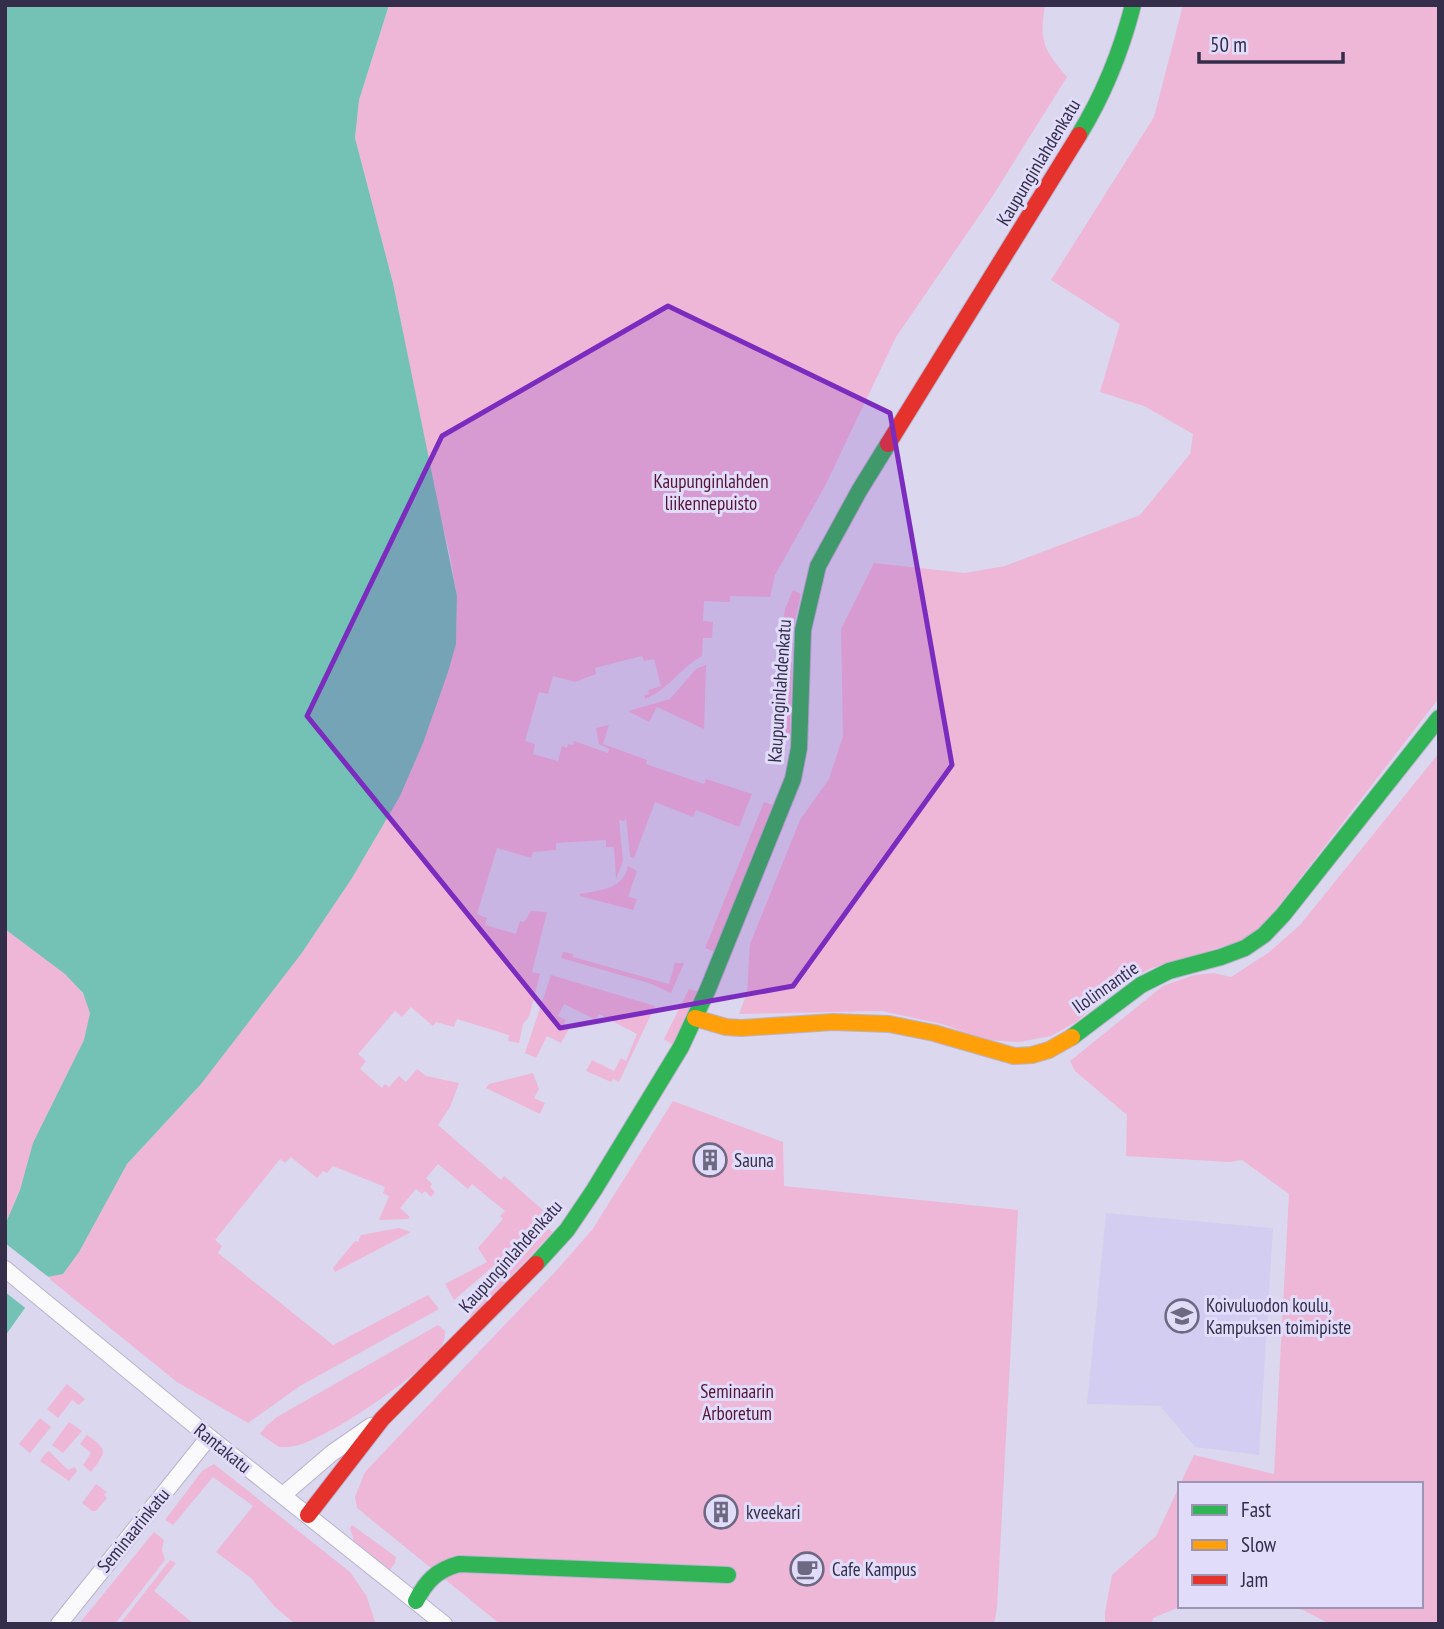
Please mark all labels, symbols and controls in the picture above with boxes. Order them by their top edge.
scale bar [1199,21,1342,65]
text: 50 m [1210,31,1247,58]
street label: Kaupunginlahdenkatu [991,94,1085,230]
park label: Kaupunginlahden liikennepuisto [653,469,769,515]
street label: Kaupunginlahdenkatu [762,619,796,763]
street label: Ilolinnantie [1067,955,1143,1018]
building icon: Sauna [691,1141,729,1179]
place label: Sauna [734,1148,774,1172]
street label: Kaupunginlahdenkatu [453,1195,567,1317]
place label: Koivuluodon koulu, Kampuksen toimipiste [1206,1293,1351,1339]
school or university icon: Koivuluodon koulu, Kampuksen toimipiste [1163,1297,1201,1335]
park label: Seminaarin Arboretum [700,1379,774,1425]
street label: Rantakatu [190,1418,256,1478]
legend [1178,1482,1423,1608]
street label: Seminaarinkatu [92,1483,174,1577]
building icon: kveekari [702,1493,740,1531]
text: Fast [1241,1496,1271,1523]
place label: kveekari [746,1500,801,1524]
text: Slow [1241,1531,1277,1558]
cafe icon: Cafe Kampus [788,1550,826,1588]
place label: Cafe Kampus [832,1557,917,1581]
text: Jam [1240,1566,1268,1593]

